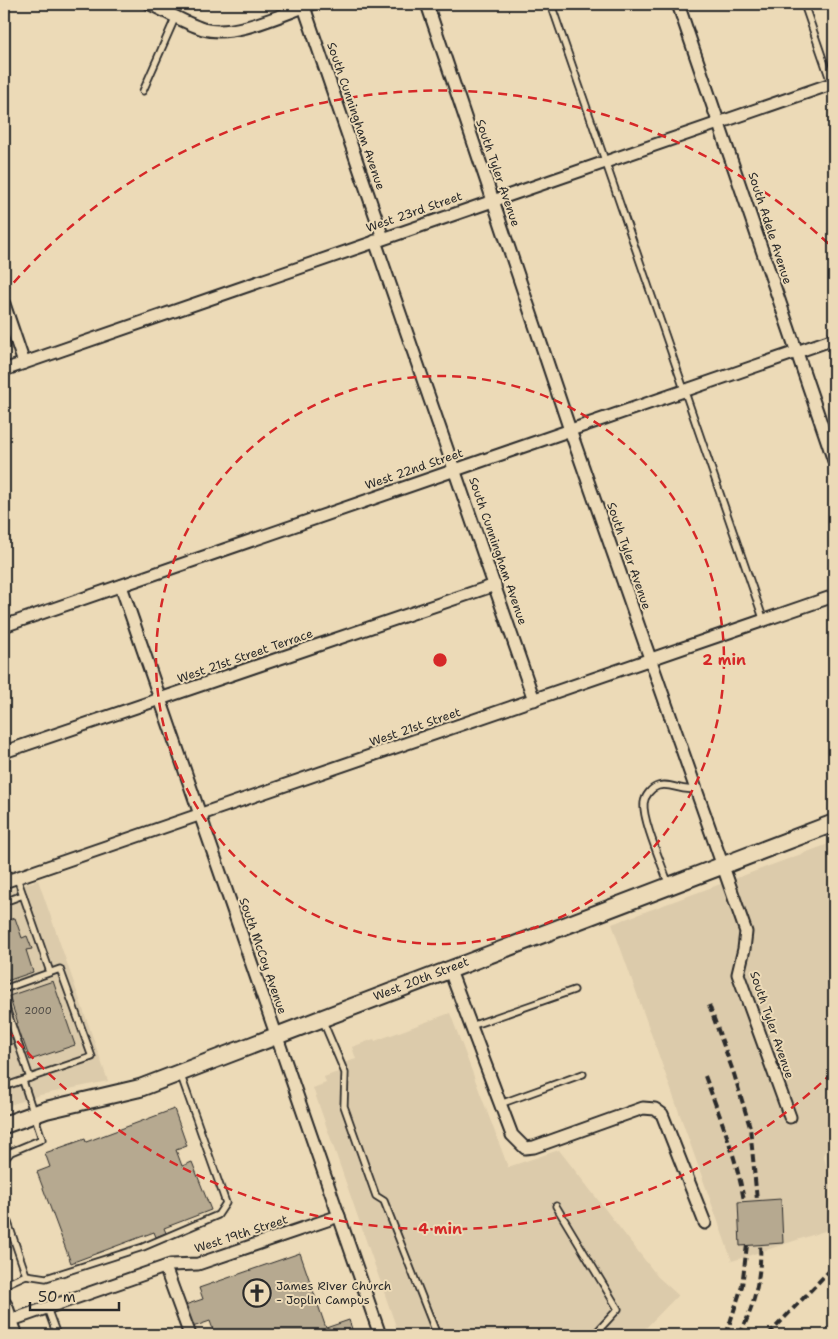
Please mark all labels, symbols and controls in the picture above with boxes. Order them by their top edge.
street label: South Cunningham Avenue [323,40,389,192]
street label: South Tyler Avenue [472,117,524,229]
street label: South Adele Avenue [744,170,796,286]
street label: West 23rd Street [364,188,464,236]
street label: West 22nd Street [363,445,465,493]
street label: South Cunningham Avenue [465,475,531,627]
street label: South Tyler Avenue [603,500,655,612]
street label: West 21st Street Terrace [175,625,315,687]
text: 2 min [702,650,746,670]
centre of rings [431,651,449,669]
street label: West 21st Street [367,704,463,750]
street label: South McCoy Avenue [236,896,291,1017]
street label: West 20th Street [371,953,471,1005]
street label: South Tyler Avenue [746,969,798,1081]
house number: 2000 [24,1004,52,1017]
street label: West 19th Street [192,1211,290,1257]
text: 4 min [418,1219,462,1239]
church icon: James River Church - Joplin Campus [242,1278,272,1308]
place label: James River Church - Joplin Campus [276,1278,391,1308]
scale bar [30,1279,119,1311]
text: 50 m [38,1287,76,1307]

